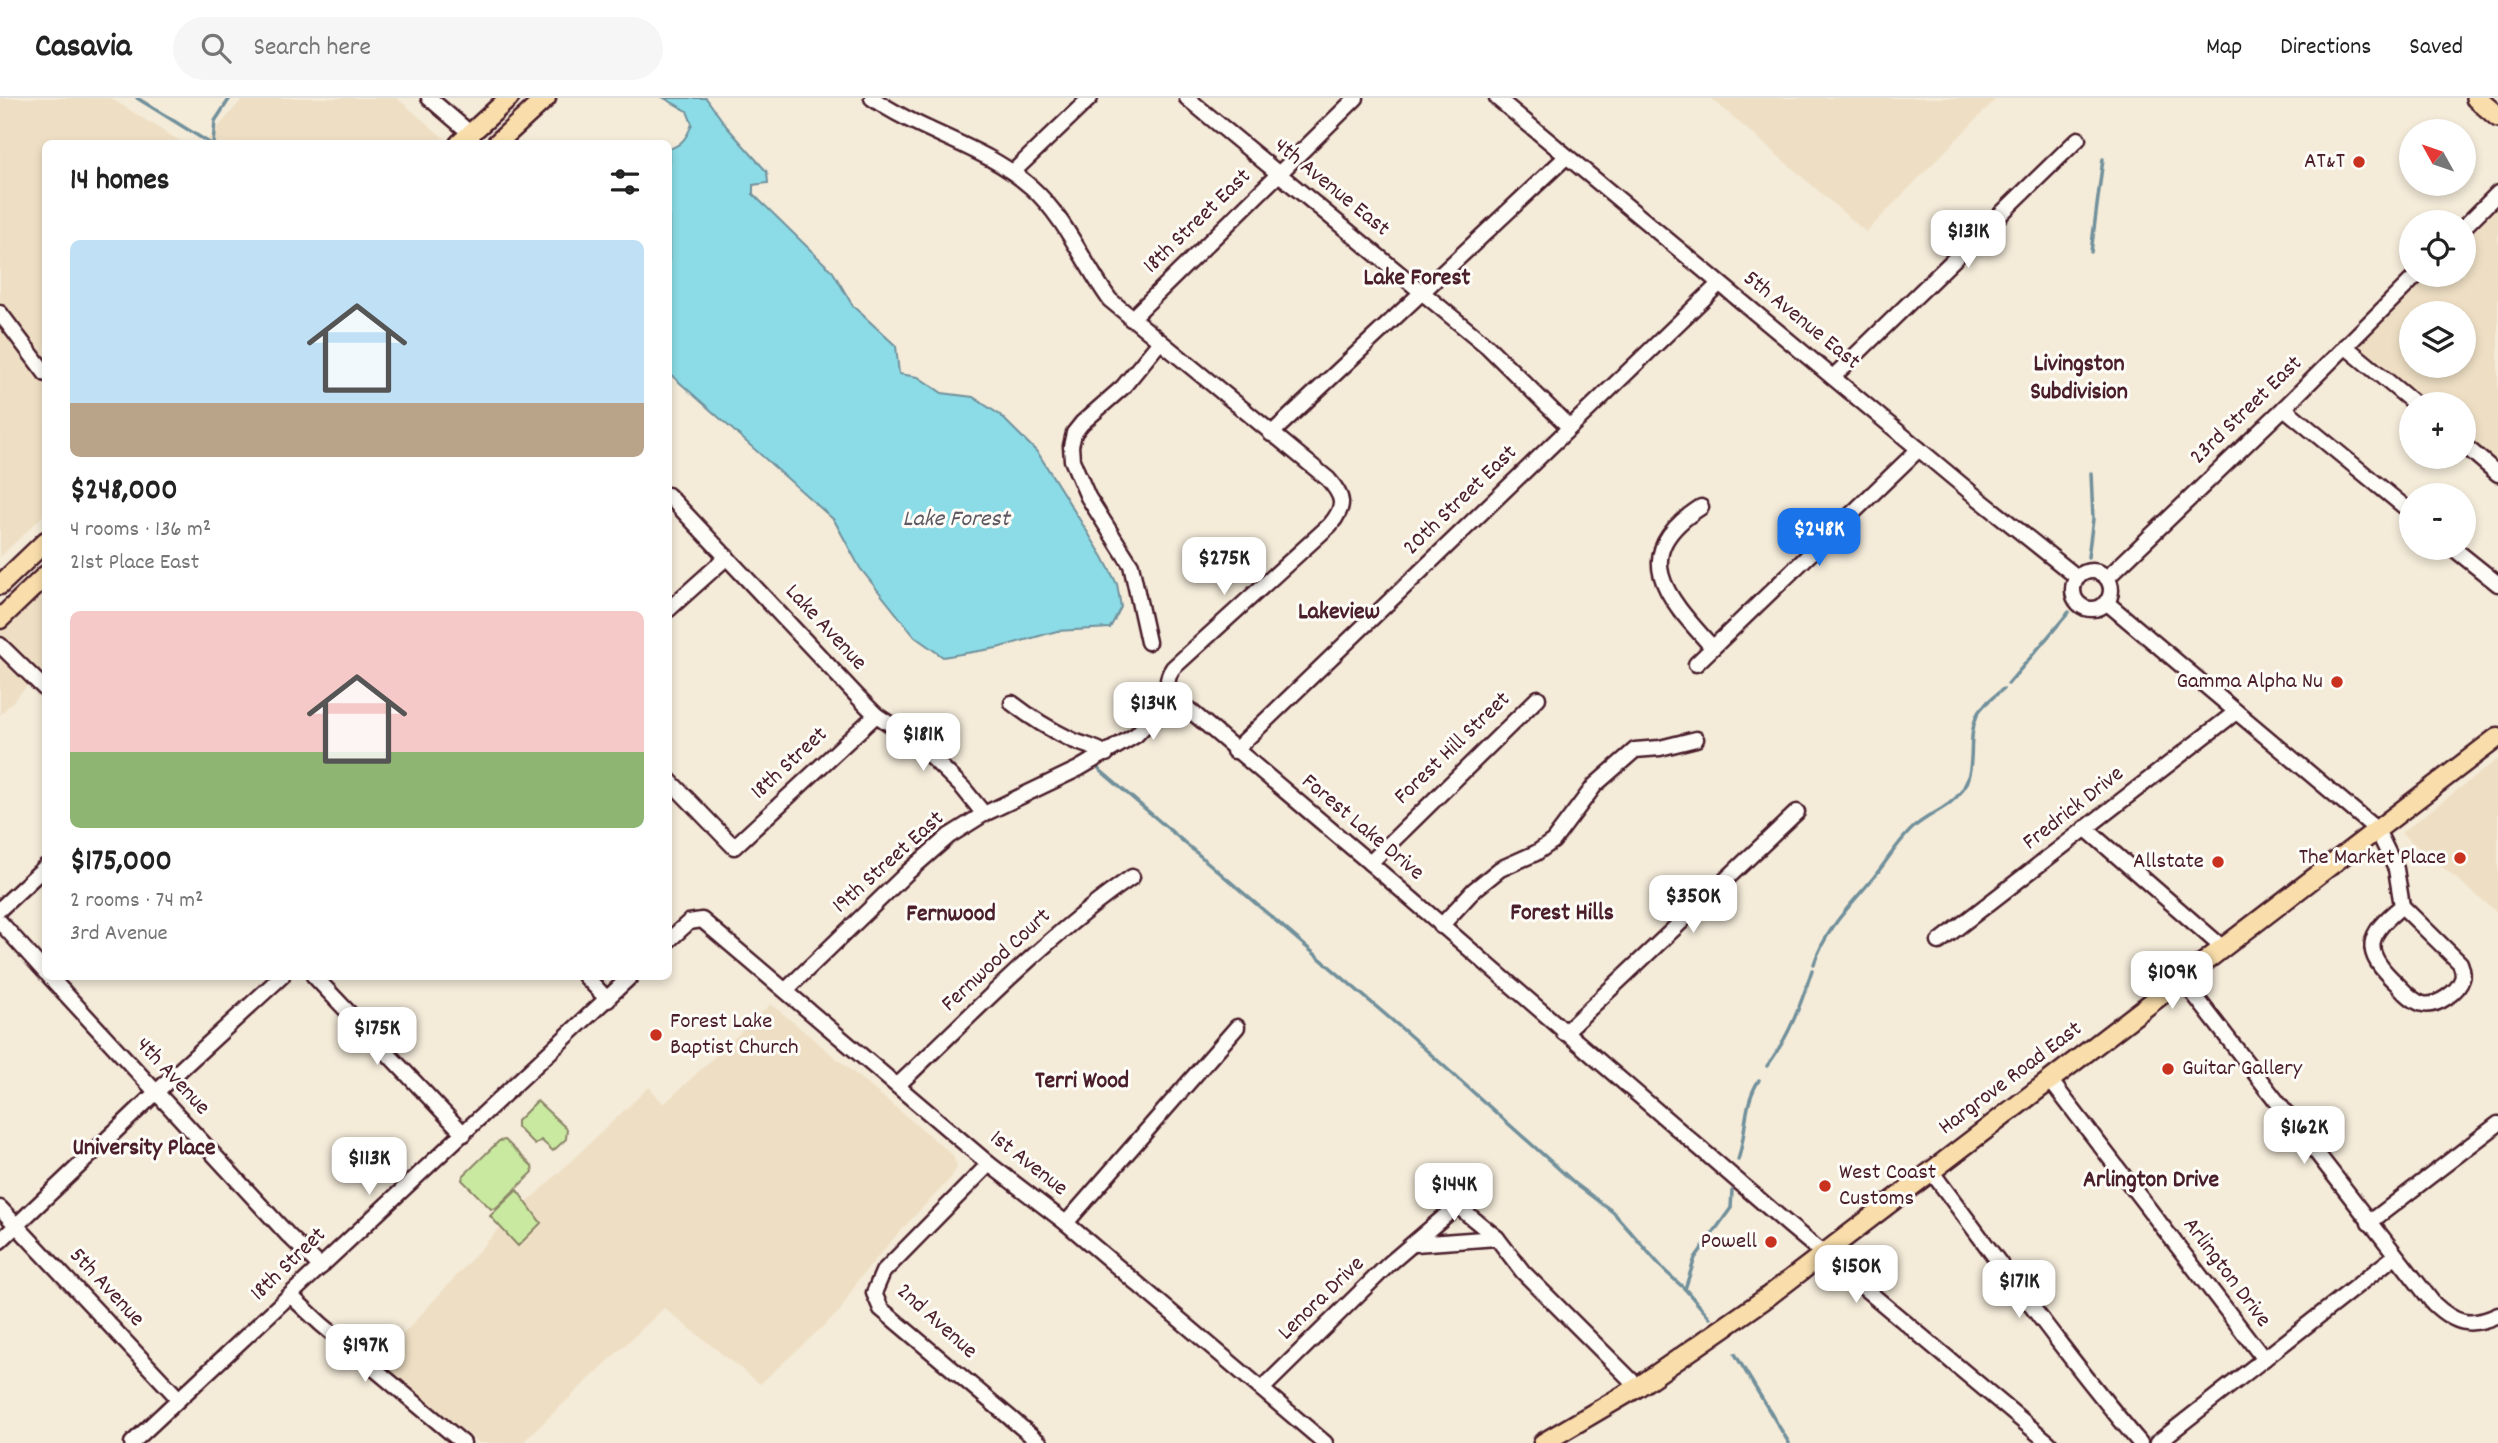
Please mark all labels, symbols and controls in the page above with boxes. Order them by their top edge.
search box [173,17,663,80]
text: Casavia [35,25,131,72]
icon: search [197,29,235,67]
text: Search here [253,30,371,67]
text: Map [2206,31,2242,65]
text: Directions [2280,31,2371,65]
text: Saved [2409,31,2463,65]
north arrow [2399,119,2476,196]
map controls [2399,119,2476,560]
street label: 4th Avenue East [1266,131,1396,245]
place label: AT&T [2304,146,2345,179]
marker: AT&T [2351,154,2367,170]
text: 14 homes [70,161,169,204]
street label: 18th Street East [1137,162,1259,282]
icon: filters [606,163,644,201]
button: locate [2399,210,2476,287]
pin: $131K [1919,211,2017,270]
text: $131K [1947,216,1989,249]
district label: Lake Forest [1364,262,1471,296]
street label: 5th Avenue East [1735,263,1867,379]
icon: home [294,285,420,411]
button: layers [2399,301,2476,378]
district label: Livingston Subdivision [2030,348,2128,410]
street label: 23rd Street East [2183,349,2311,473]
button: + [2399,392,2476,469]
street label: 20th Street East [1397,438,1525,564]
text: $248,000 [70,471,178,514]
button: − [2399,483,2476,560]
water label: Lake Forest [903,503,1012,537]
pin: $248K [1770,508,1868,568]
text: 4 rooms · 136 m² [70,514,211,547]
text: $248K [1793,514,1845,547]
pin: $275K [1175,538,1273,597]
text: $275K [1198,543,1250,576]
text: 21st Place East [70,547,199,580]
street label: Lake Avenue [776,577,874,679]
district label: Lakeview [1298,596,1380,630]
icon: home [294,656,420,782]
place label: Gamma Alpha Nu [2176,666,2323,699]
marker: Gamma Alpha Nu [2329,674,2345,690]
pin: $134K [1104,682,1202,742]
street label: Forest Hill Street [1387,685,1519,813]
text: $134K [1129,688,1177,721]
pin: $181K [874,714,972,773]
text: $181K [902,719,944,752]
street label: 18th Street [744,720,836,808]
street label: Fredrick Drive [2016,759,2132,859]
street label: Forest Lake Drive [1293,767,1431,889]
street label: 19th Street East [826,804,952,922]
text: $175,000 [70,842,172,885]
place label: The Market Place [2299,842,2446,875]
place label: Allstate [2133,846,2204,879]
marker: The Market Place [2452,850,2468,866]
marker: Allstate [2210,854,2226,870]
pin: $350K [1644,876,1742,935]
text: $350K [1665,881,1721,914]
text: 2 rooms · 74 m² [70,885,203,918]
district label: Forest Hills [1510,897,1614,931]
district label: Fernwood [906,898,996,932]
street label: Fernwood Court [935,901,1059,1021]
text: 3rd Avenue [70,918,168,951]
pin: $109K [2123,951,2221,1011]
text: $109K [2147,957,2197,990]
place label: Forest Lake Baptist Church [670,1006,799,1065]
pin: $175K [328,1007,426,1067]
text: $175K [354,1013,400,1046]
street label: Hargrove Road East [1932,1014,2090,1144]
marker: Forest Lake Baptist Church [648,1027,664,1043]
street label: 4th Avenue [127,1030,217,1124]
place label: Guitar Gallery [2182,1053,2303,1086]
marker: Guitar Gallery [2160,1061,2176,1077]
district label: Terri Wood [1035,1065,1129,1099]
pin: $162K [2255,1107,2353,1166]
text: $162K [2280,1112,2328,1145]
street label: 1st Avenue [982,1123,1074,1205]
district label: University Place [72,1132,216,1166]
pin: $113K [320,1138,418,1197]
text: $113K [348,1143,390,1176]
place label: West Coast Customs [1839,1157,1936,1216]
pin: $144K [1405,1164,1503,1223]
district label: Arlington Drive [2083,1164,2219,1198]
text: $144K [1431,1169,1477,1202]
marker: West Coast Customs [1817,1178,1833,1194]
street label: Arlington Drive [2174,1211,2278,1335]
street label: 18th Street [244,1220,334,1310]
place label: Powell [1700,1226,1758,1259]
marker: Powell [1763,1234,1779,1250]
street label: 5th Avenue [61,1241,151,1335]
pin: $150K [1807,1246,1905,1305]
street label: Lenora Drive [1271,1249,1373,1349]
text: $150K [1831,1251,1881,1284]
pin: $171K [1970,1260,2068,1320]
text: $171K [1998,1266,2040,1299]
street label: 2nd Avenue [888,1276,984,1368]
pin: $197K [316,1324,414,1384]
text: $197K [342,1330,388,1363]

